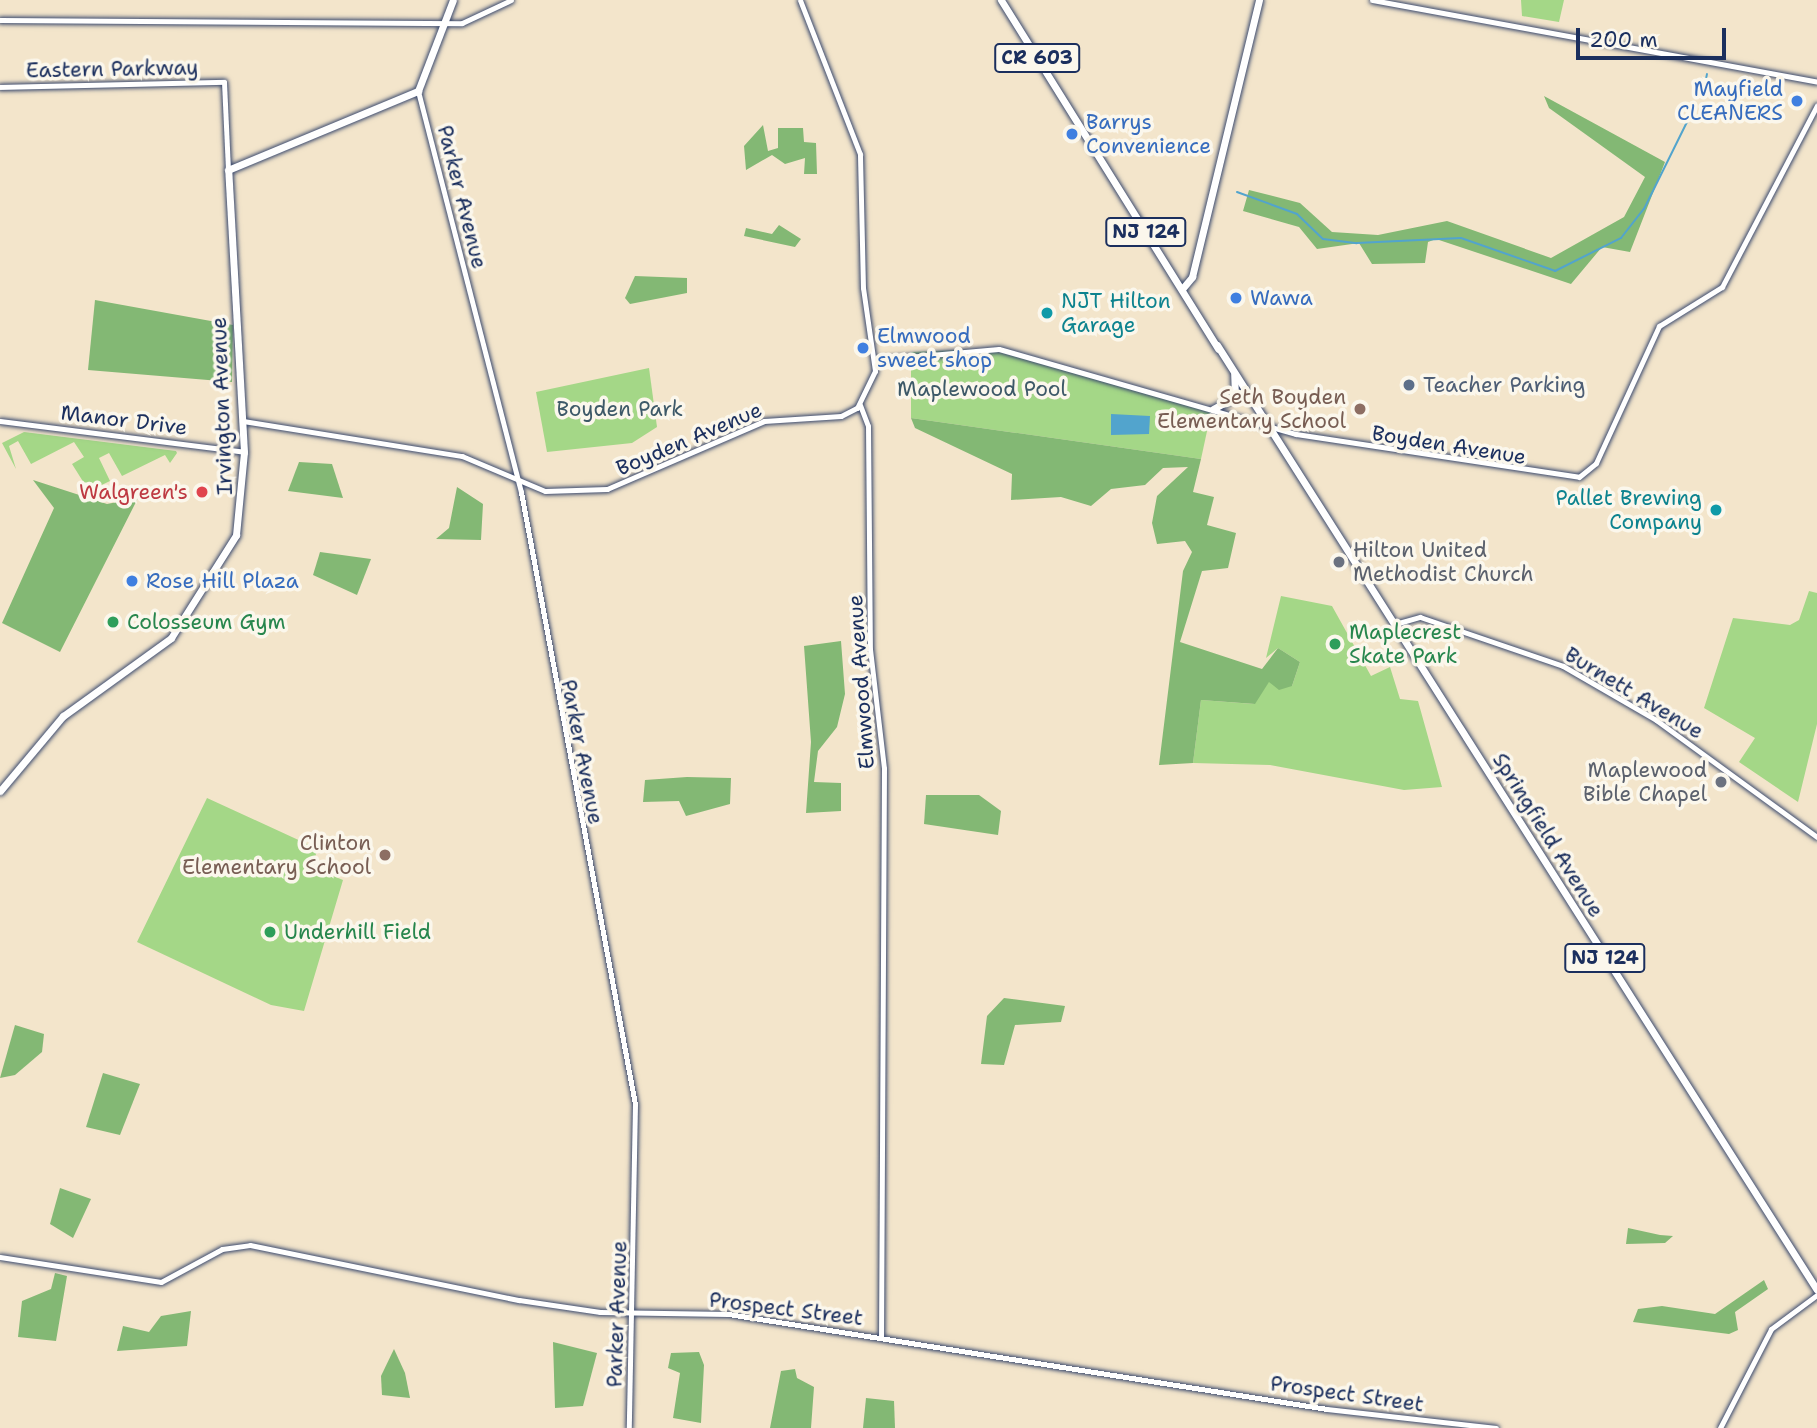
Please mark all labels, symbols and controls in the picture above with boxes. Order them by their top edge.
scale bar [1579,14,1730,58]
text: 200 m [1589,26,1658,54]
road number: CR 603 [993,43,1081,74]
street label: Eastern Parkway [26,55,198,83]
place label: Mayfield CLEANERS [1677,76,1783,126]
marker: Mayfield CLEANERS [1789,93,1805,109]
place label: Barrys Convenience [1086,109,1211,159]
street label: Parker Avenue [432,123,492,271]
marker: Barrys Convenience [1064,126,1080,142]
road number: NJ 124 [1104,216,1188,248]
place label: Wawa [1250,285,1313,311]
place label: NJT Hilton Garage [1061,288,1171,338]
marker: Wawa [1228,290,1244,306]
marker: NJT Hilton Garage [1039,305,1055,321]
street label: Irvington Avenue [206,317,238,495]
place label: Elmwood sweet shop [877,323,992,373]
marker: Elmwood sweet shop [855,340,871,356]
place label: Teacher Parking [1423,372,1585,398]
park label: Maplewood Pool [897,376,1067,402]
marker: Teacher Parking [1401,377,1417,393]
place label: Seth Boyden Elementary School [1157,384,1346,434]
park label: Boyden Park [557,396,683,422]
street label: Boyden Avenue [612,397,766,481]
street label: Manor Drive [59,400,189,440]
marker: Seth Boyden Elementary School [1352,401,1368,417]
street label: Boyden Avenue [1370,420,1528,470]
place label: Walgreen's [79,479,188,505]
marker: Walgreen's [194,484,210,500]
place label: Pallet Brewing Company [1556,485,1702,535]
marker: Pallet Brewing Company [1708,502,1724,518]
place label: Hilton United Methodist Church [1353,537,1534,587]
marker: Hilton United Methodist Church [1331,554,1347,570]
place label: Rose Hill Plaza [146,568,299,594]
marker: Rose Hill Plaza [124,573,140,589]
street label: Elmwood Avenue [842,594,880,770]
place label: Colosseum Gym [127,609,286,635]
marker: Colosseum Gym [105,614,121,630]
place label: Maplecrest Skate Park [1349,619,1461,669]
marker: Maplecrest Skate Park [1327,636,1343,652]
street label: Burnett Avenue [1560,642,1708,744]
street label: Parker Avenue [556,677,608,827]
street label: Springfield Avenue [1487,748,1609,922]
place label: Maplewood Bible Chapel [1583,757,1707,807]
marker: Maplewood Bible Chapel [1713,774,1729,790]
place label: Clinton Elementary School [182,830,371,880]
marker: Clinton Elementary School [377,847,393,863]
place label: Underhill Field [284,919,431,945]
marker: Underhill Field [262,924,278,940]
road number: NJ 124 [1563,942,1647,974]
street label: Parker Avenue [602,1240,632,1388]
street label: Prospect Street [708,1287,864,1331]
street label: Prospect Street [1269,1371,1425,1417]

